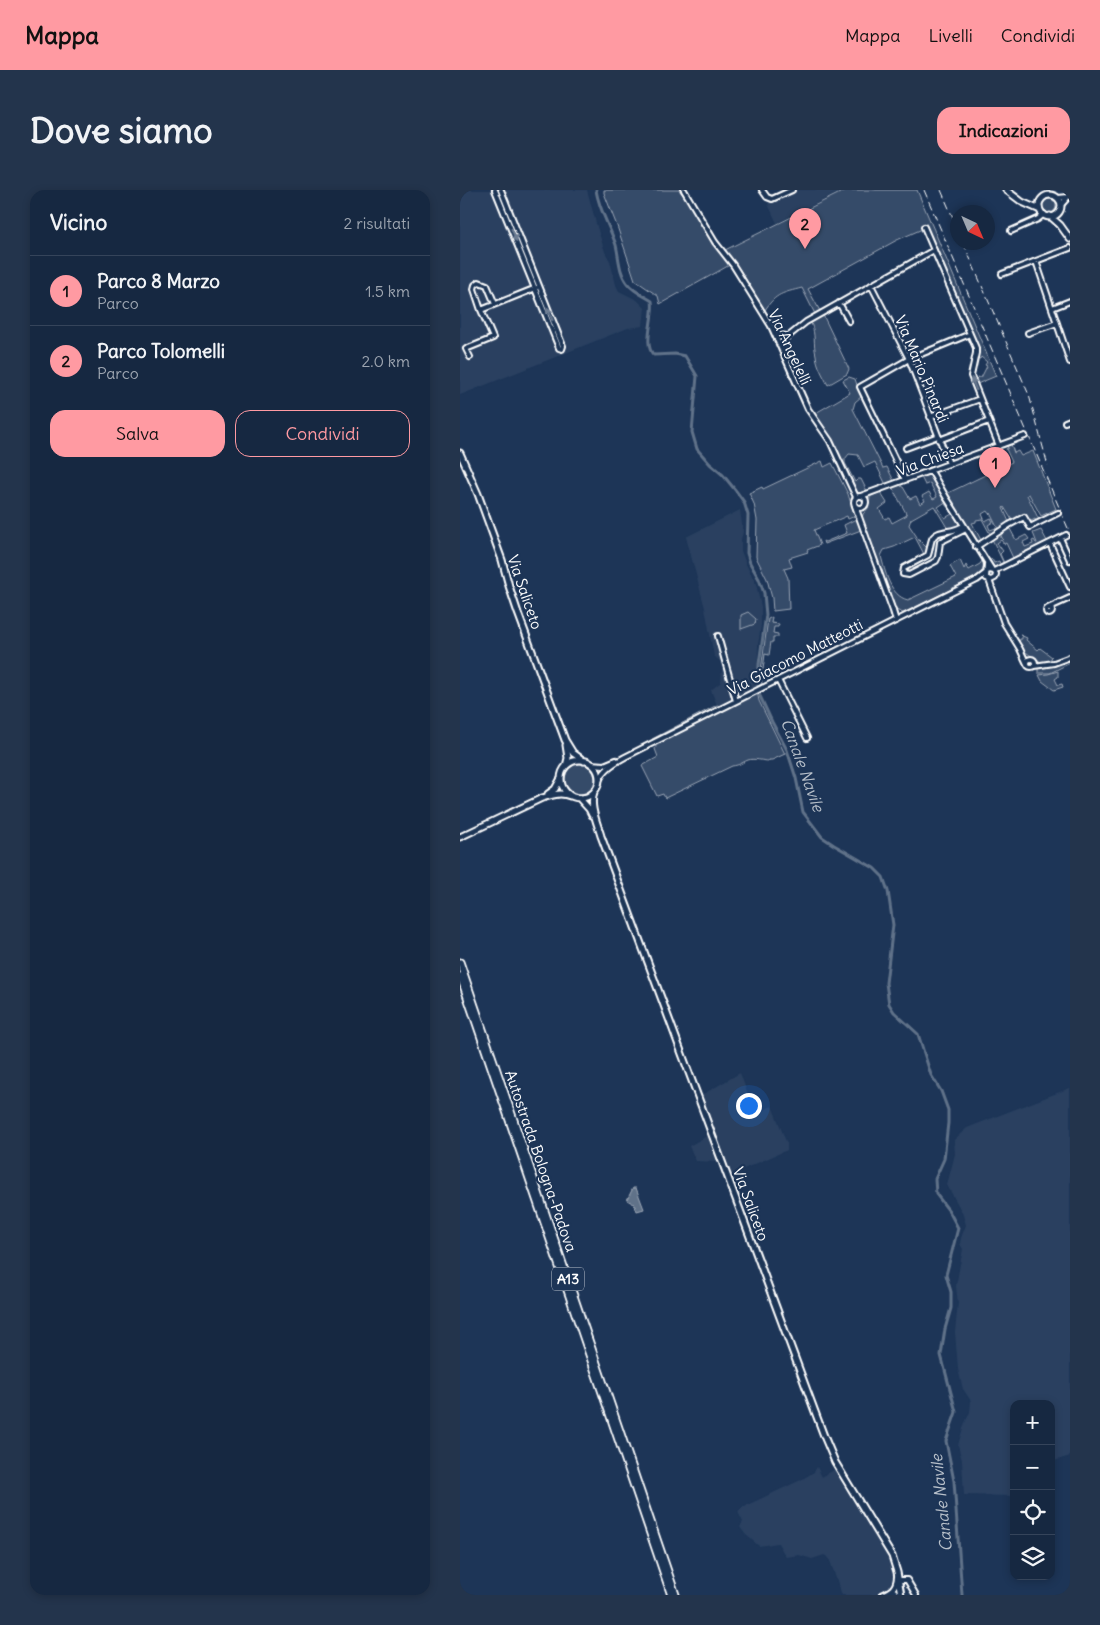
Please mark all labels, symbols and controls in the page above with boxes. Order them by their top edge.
text: Mappa [25,20,99,50]
text: Mappa [845,24,900,47]
text: Livelli [928,24,973,47]
text: Condividi [1001,24,1075,47]
button: Indicazioni [937,107,1070,154]
text: Dove siamo [30,108,213,152]
north arrow [950,205,995,250]
pin: 2 [789,208,821,249]
text: Vicino [50,209,107,236]
text: 2 risultati [344,213,410,233]
one-way arrow [510,228,518,242]
text: Parco 8 Marzo [97,269,220,293]
text: 1 [63,281,69,301]
text: 1.5 km [365,281,410,301]
text: Parco [97,293,139,313]
one-way arrow [546,306,554,321]
street label: Via Angelelli [764,306,816,388]
street label: Via Mario Pinardi [891,312,953,426]
text: Parco Tolomelli [97,339,225,363]
text: 2 [62,351,70,371]
text: 2.0 km [361,351,410,371]
text: Parco [97,363,139,383]
one-way arrow [970,377,977,392]
button: Salva [50,410,225,457]
button: Condividi [235,410,410,457]
street label: Via Chiesa [894,438,967,480]
pin: 1 [979,447,1011,488]
street label: Via Saliceto [503,552,547,632]
street label: Via Giacomo Matteotti [724,615,866,699]
water label: Canale Navile [777,716,830,816]
street label: Autostrada Bologna-Padova [501,1068,581,1255]
your location [736,1093,762,1119]
street label: Via Saliceto [729,1164,773,1244]
road number: A13 [552,1268,584,1290]
map controls [1010,1400,1055,1580]
button: + [1010,1400,1055,1445]
button: − [1010,1445,1055,1490]
water label: Canale Navile [926,1452,956,1553]
button: locate [1010,1490,1055,1535]
button: layers [1010,1535,1055,1580]

